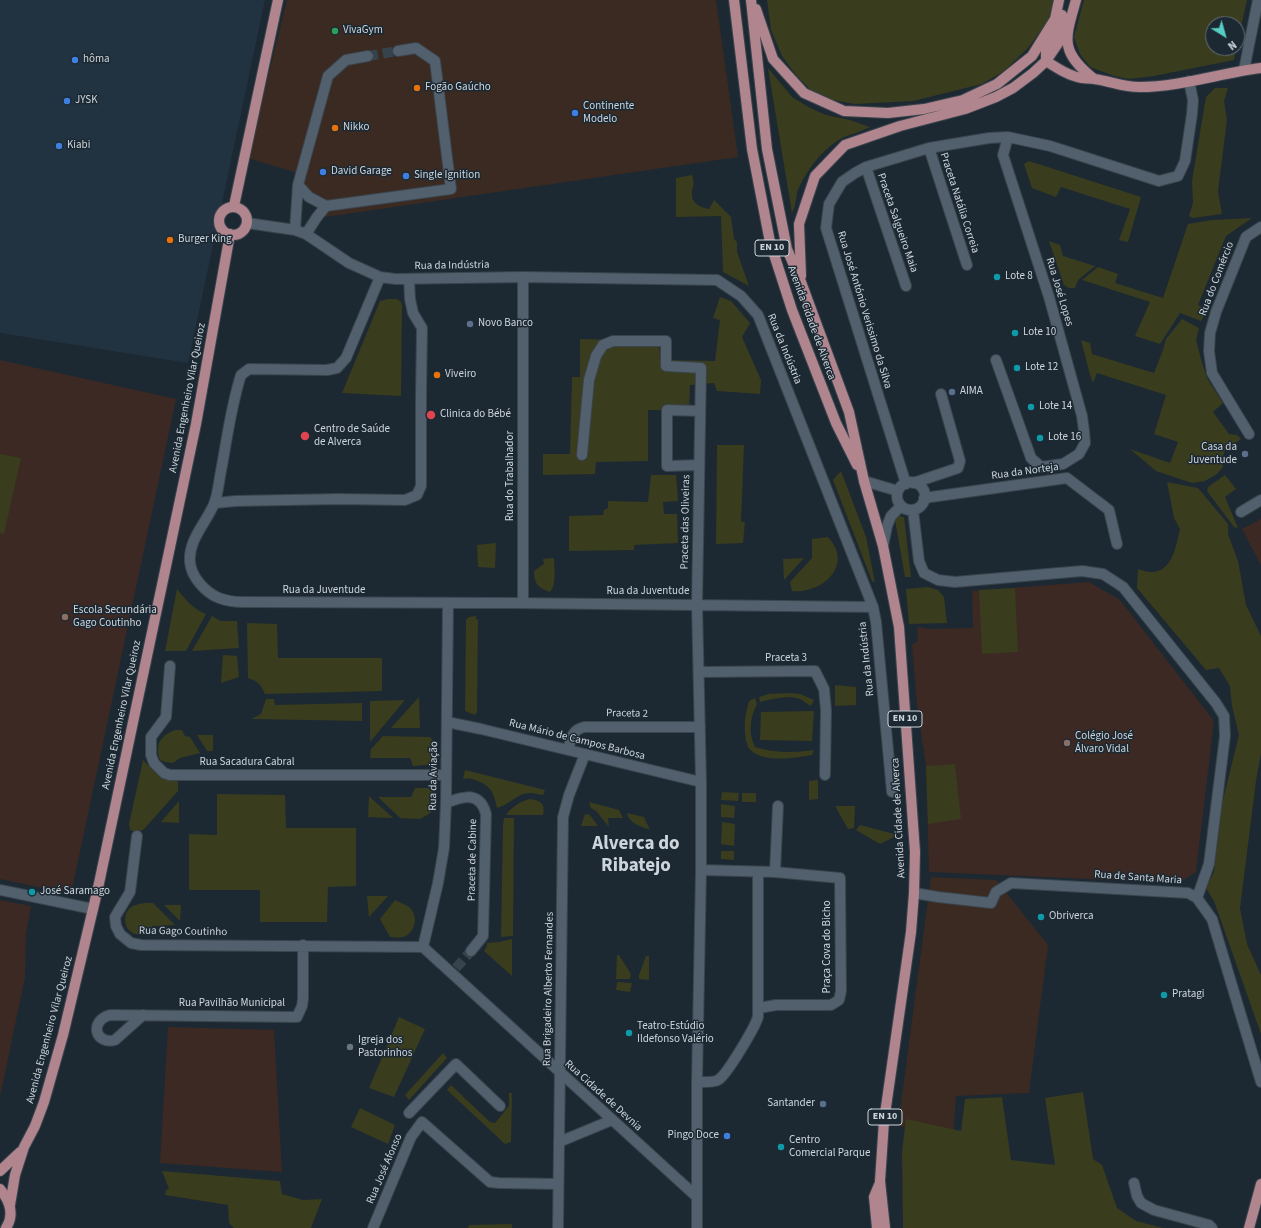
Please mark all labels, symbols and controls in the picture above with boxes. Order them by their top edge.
north arrow [1205,16,1245,56]
place label: VivaGym [343,24,383,38]
marker: VivaGym [330,26,340,36]
text: N [1224,37,1239,53]
place label: hôma [83,53,110,67]
marker: hôma [70,55,80,65]
place label: Fogão Gaúcho [425,81,491,95]
marker: Fogão Gaúcho [412,83,422,93]
place label: JYSK [75,94,98,108]
marker: JYSK [62,96,72,106]
place label: Continente Modelo [583,100,634,126]
marker: Continente Modelo [570,108,580,118]
place label: Nikko [343,121,369,135]
marker: Nikko [330,123,340,133]
place label: Kiabi [67,139,90,153]
marker: Kiabi [54,141,64,151]
street label: Praceta Natália Correia [937,151,981,255]
place label: David Garage [331,165,392,179]
marker: David Garage [318,167,328,177]
place label: Single Ignition [414,169,480,183]
marker: Single Ignition [401,171,411,181]
street label: Praceta Salgueiro Maia [874,172,920,274]
street label: Rua José António Verissimo da Silva [834,230,894,390]
place label: Burger King [178,233,232,247]
marker: Burger King [165,235,175,245]
road number: EN 10 [755,240,789,256]
street label: Rua do Comércio [1197,240,1237,318]
street label: Rua José Lopes [1042,256,1076,328]
street label: Rua da Indústria [414,259,490,273]
street label: Avenida Cidade de Alverca [784,264,838,382]
place label: Lote 8 [1005,270,1033,284]
marker: Lote 8 [992,272,1002,282]
street label: Rua da Indústria [764,312,804,386]
place label: Novo Banco [478,317,533,331]
marker: Novo Banco [465,319,475,329]
street label: Avenida Engenheiro Vilar Queiroz [167,322,209,474]
place label: Lote 10 [1023,326,1056,340]
marker: Lote 10 [1010,328,1020,338]
place label: Lote 12 [1025,361,1058,375]
marker: Lote 12 [1012,363,1022,373]
place label: Viveiro [445,368,476,382]
marker: Viveiro [432,370,442,380]
place label: AIMA [960,385,983,399]
marker: AIMA [947,387,957,397]
place label: Lote 14 [1039,400,1072,414]
marker: Lote 14 [1026,402,1036,412]
place label: Clinica do Bébé [440,408,511,422]
marker: Clinica do Bébé [425,409,437,421]
place label: Centro de Saúde de Alverca [314,423,390,449]
marker: Centro de Saúde de Alverca [299,430,311,442]
street label: Rua do Trabalhador [504,431,518,521]
place label: Lote 16 [1048,431,1081,445]
marker: Lote 16 [1035,433,1045,443]
place label: Casa da Juventude [1188,441,1237,467]
marker: Casa da Juventude [1240,449,1250,459]
street label: Rua da Norteja [990,461,1060,483]
street label: Praceta das Oliveiras [679,474,693,570]
street label: Rua da Juventude [283,584,365,598]
street label: Rua da Juventude [607,585,689,599]
place label: Escola Secundária Gago Coutinho [73,604,157,630]
marker: Escola Secundária Gago Coutinho [60,612,70,622]
street label: Rua da Indústria [857,621,877,697]
street label: Avenida Engenheiro Vilar Queiroz [100,639,144,791]
street label: Praceta 3 [765,652,807,666]
street label: Praceta 2 [606,707,648,721]
road number: EN 10 [888,711,922,727]
street label: Rua Mário de Campos Barbosa [508,717,646,763]
place label: Colégio José Álvaro Vidal [1075,730,1133,756]
marker: Colégio José Álvaro Vidal [1062,738,1072,748]
street label: Rua da Aviação [427,741,441,811]
street label: Rua Sacadura Cabral [199,756,295,770]
street label: Avenida Cidade de Alverca [889,757,909,879]
street label: Praceta de Cabine [466,819,480,901]
district label: Alverca do Ribatejo [592,834,680,878]
street label: Rua de Santa Maria [1094,868,1182,888]
place label: José Saramago [40,885,110,899]
marker: José Saramago [27,887,37,897]
street label: Praça Cova do Bicho [821,900,835,994]
place label: Obriverca [1049,910,1094,924]
street label: Rua Brigadeiro Alberto Fernandes [541,912,557,1066]
marker: Obriverca [1036,912,1046,922]
street label: Rua Gago Coutinho [139,925,227,939]
street label: Avenida Engenheiro Vilar Queiroz [24,955,76,1105]
place label: Pratagi [1172,988,1204,1002]
marker: Pratagi [1159,990,1169,1000]
street label: Rua Pavilhão Municipal [179,997,285,1011]
place label: Teatro-Estúdio Ildefonso Valério [637,1020,714,1046]
marker: Teatro-Estúdio Ildefonso Valério [624,1028,634,1038]
place label: Igreja dos Pastorinhos [358,1034,412,1060]
marker: Igreja dos Pastorinhos [345,1042,355,1052]
street label: Rua Cidade de Devnia [561,1058,645,1134]
place label: Santander [767,1097,815,1111]
marker: Santander [818,1099,828,1109]
road number: EN 10 [868,1109,902,1125]
place label: Pingo Doce [668,1129,719,1143]
marker: Pingo Doce [722,1131,732,1141]
street label: Rua José Afonso [364,1132,406,1206]
place label: Centro Comercial Parque [789,1134,870,1160]
marker: Centro Comercial Parque [776,1142,786,1152]

